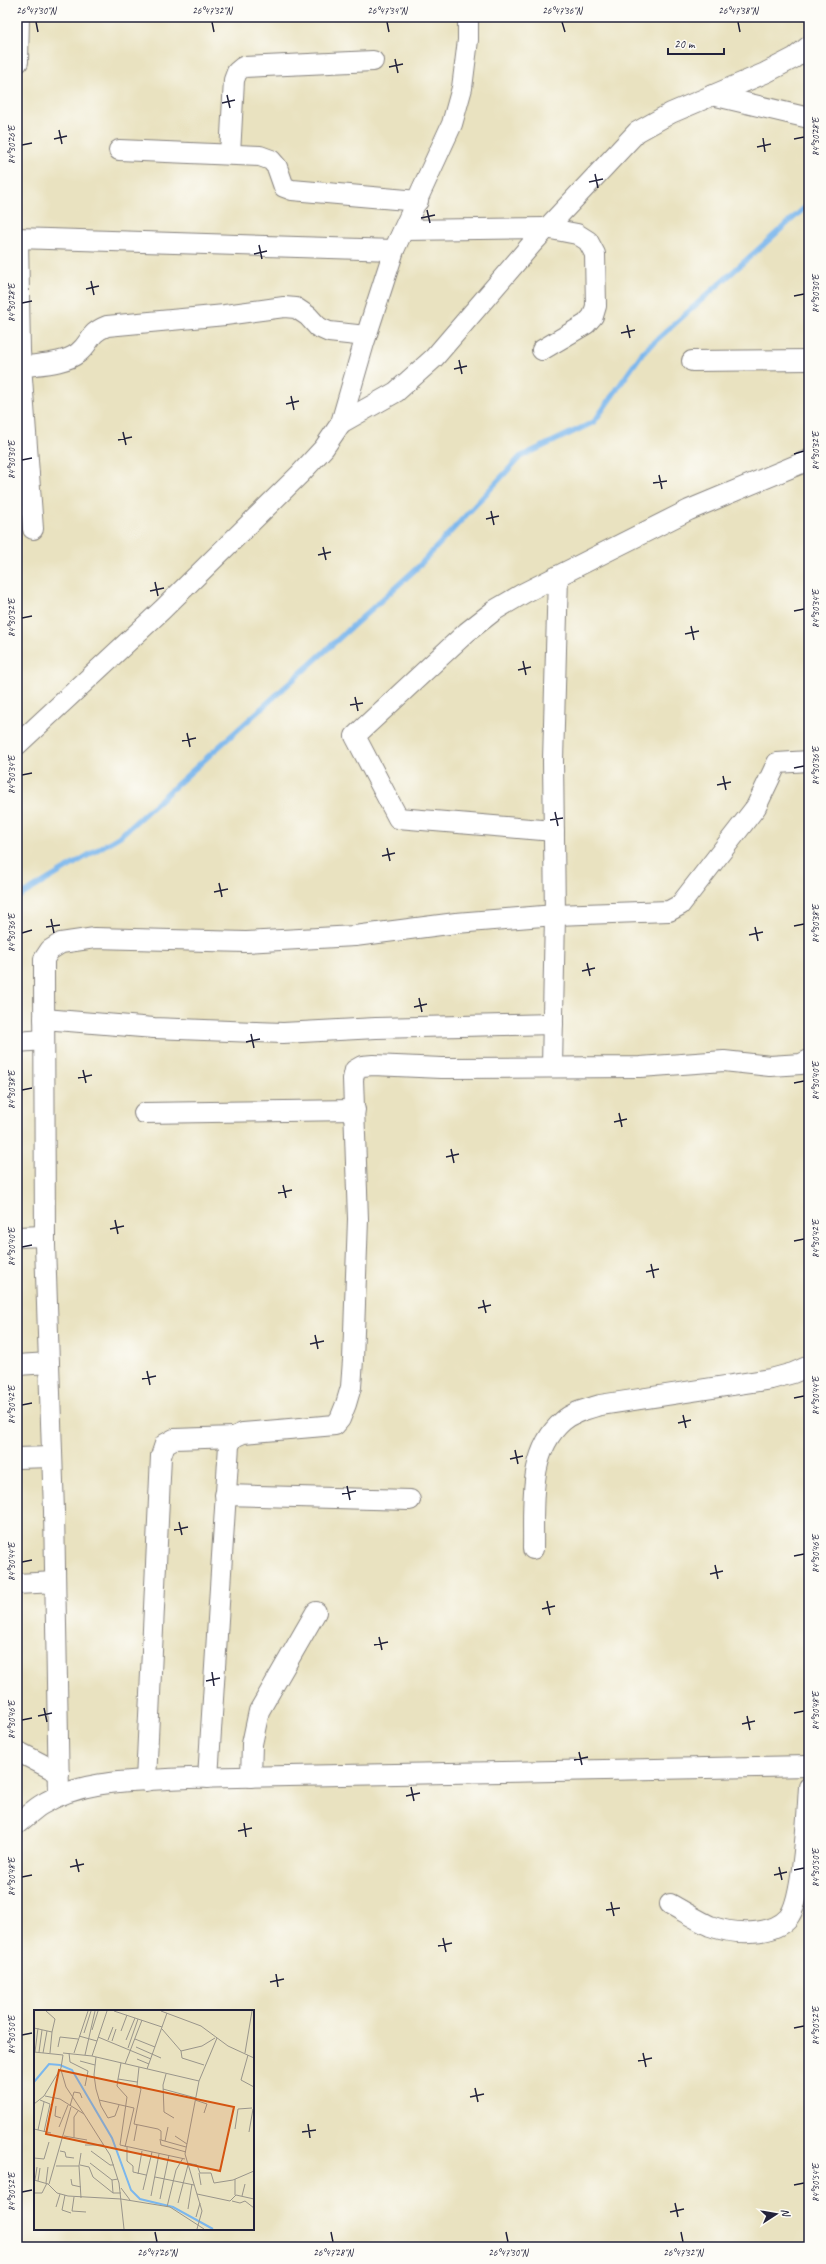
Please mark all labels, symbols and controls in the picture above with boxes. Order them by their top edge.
text: 26°47'30"N [16,4,58,17]
text: 26°47'32"N [192,4,234,17]
text: 26°47'34"N [367,4,409,17]
text: 26°47'36"N [542,4,584,17]
text: 26°47'38"N [718,4,760,17]
scale bar [668,30,724,56]
text: 20 m [674,36,696,52]
text: 84°30'28"E [809,116,822,156]
text: 84°30'26"E [5,124,18,164]
text: 84°30'30"E [809,273,822,313]
text: 84°30'28"E [5,282,18,322]
text: 84°30'32"E [809,430,822,470]
text: 84°30'30"E [5,439,18,479]
text: 84°30'34"E [809,588,822,628]
text: 84°30'32"E [5,597,18,637]
text: 84°30'36"E [809,745,822,785]
text: 84°30'34"E [5,754,18,794]
text: 84°30'38"E [809,903,822,943]
text: 84°30'36"E [5,912,18,952]
text: 84°30'40"E [809,1060,822,1100]
text: 84°30'38"E [5,1069,18,1109]
text: 84°30'42"E [809,1218,822,1258]
text: 84°30'40"E [5,1226,18,1266]
text: 84°30'44"E [809,1375,822,1415]
text: 84°30'42"E [5,1384,18,1424]
text: 84°30'46"E [809,1533,822,1573]
text: 84°30'44"E [5,1541,18,1581]
text: 84°30'48"E [809,1690,822,1730]
text: 84°30'46"E [5,1699,18,1739]
text: 84°30'50"E [809,1847,822,1887]
text: 84°30'48"E [5,1856,18,1896]
text: 84°30'52"E [809,2005,822,2045]
inset map [34,2010,254,2230]
text: 84°30'50"E [5,2014,18,2054]
text: 84°30'54"E [809,2162,822,2202]
text: 84°30'52"E [5,2171,18,2211]
north arrow [756,2194,796,2234]
text: N [778,2207,794,2219]
text: 26°47'26"N [137,2246,179,2259]
text: 26°47'28"N [313,2246,355,2259]
text: 26°47'30"N [488,2246,530,2259]
text: 26°47'32"N [663,2246,705,2259]

